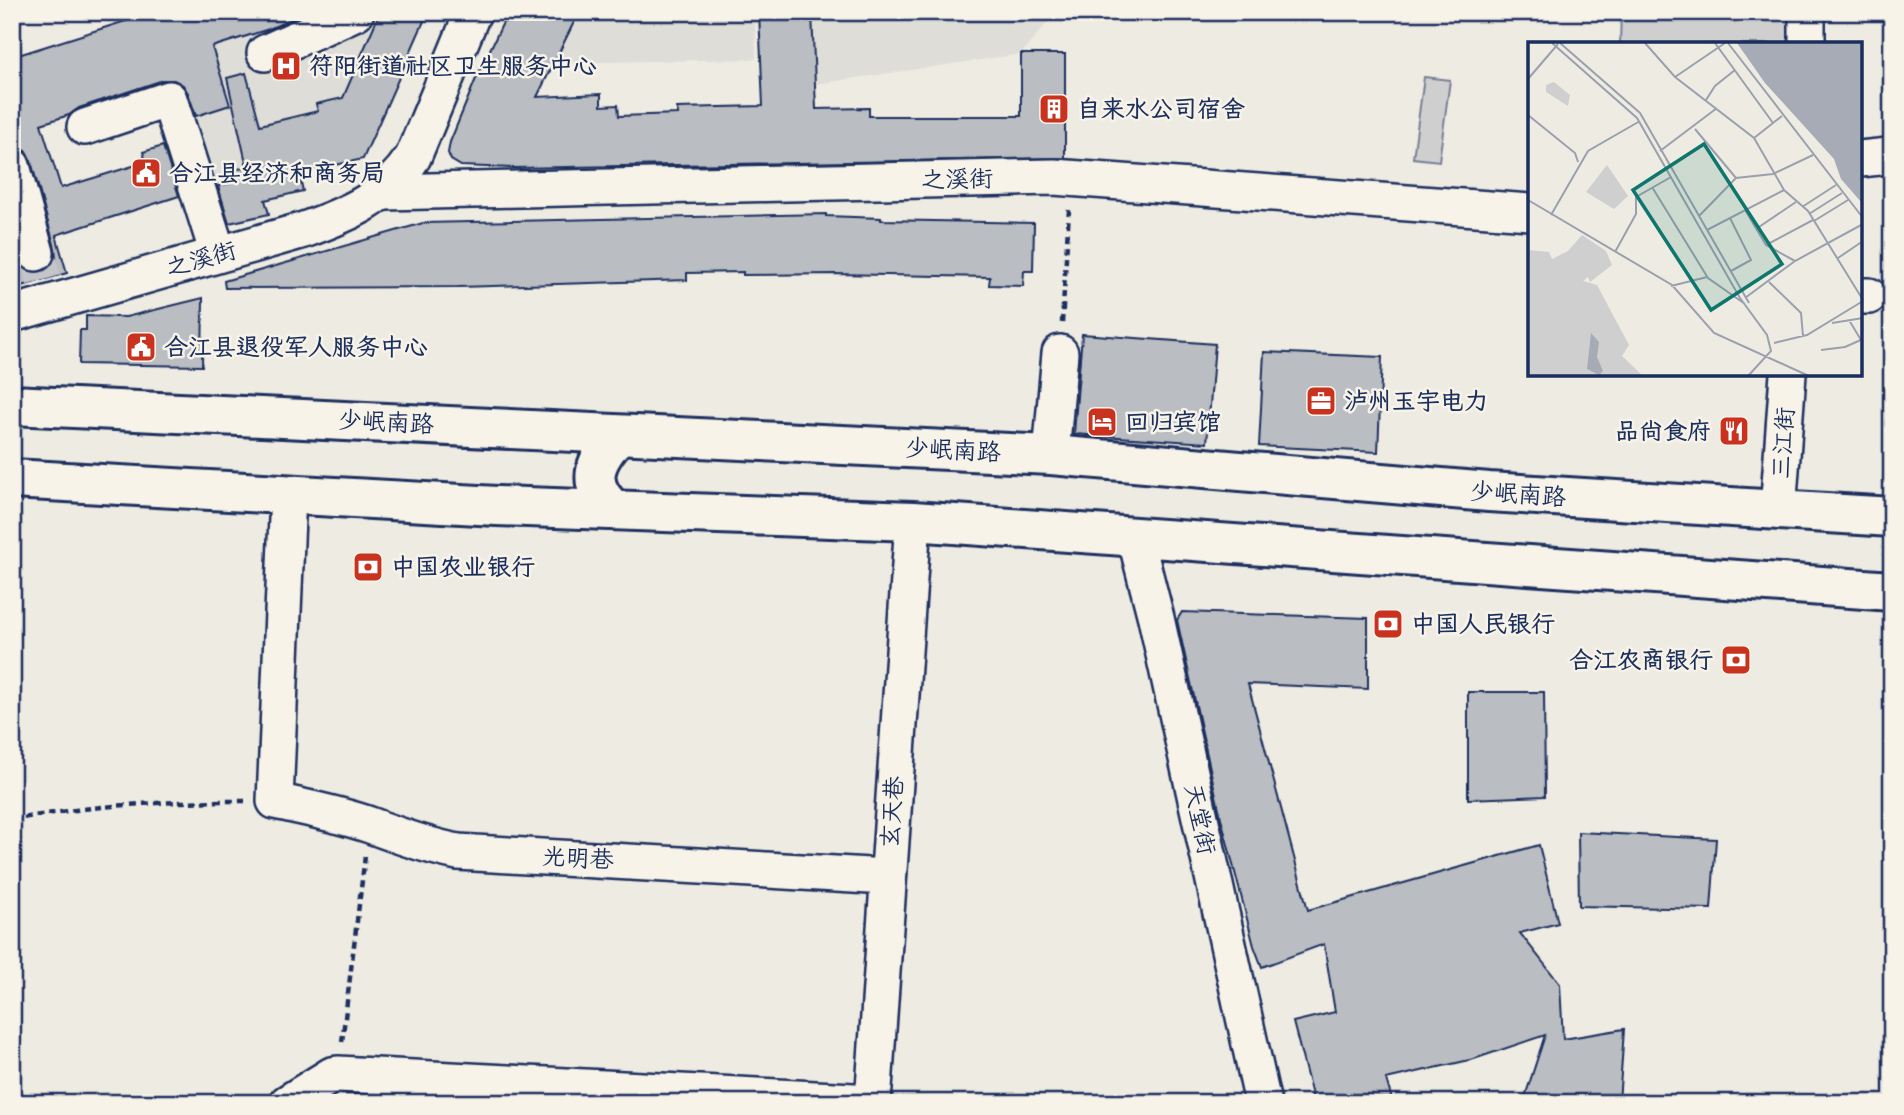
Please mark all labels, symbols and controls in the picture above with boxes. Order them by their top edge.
inset map [1528,42,1862,376]
hospital icon: 符阳街道社区卫生服务中心 [269,49,303,83]
place label: 符阳街道社区卫生服务中心 [309,49,597,80]
building icon: 自来水公司宿舍 [1037,92,1071,126]
place label: 自来水公司宿舍 [1077,92,1245,123]
public building icon: 合江县经济和商务局 [129,156,163,190]
place label: 合江县经济和商务局 [169,156,385,187]
street label: 之溪街 [921,161,993,194]
street label: 之溪街 [162,233,239,282]
public building icon: 合江县退役军人服务中心 [124,330,158,364]
place label: 合江县退役军人服务中心 [164,330,428,361]
office icon: 泸州玉宇电力 [1304,384,1338,418]
place label: 泸州玉宇电力 [1344,384,1488,415]
street label: 少岷南路 [337,403,435,438]
hotel icon: 回归宾馆 [1085,405,1119,439]
place label: 回归宾馆 [1125,405,1221,436]
street label: 三江街 [1764,406,1799,480]
place label: 品尚食府 [1615,414,1711,445]
restaurant icon: 品尚食府 [1717,414,1751,448]
street label: 少岷南路 [904,431,1002,466]
street label: 少岷南路 [1469,474,1567,511]
bank icon: 中国农业银行 [351,550,385,584]
place label: 中国农业银行 [391,550,535,581]
bank icon: 中国人民银行 [1371,607,1405,641]
place label: 中国人民银行 [1411,607,1555,638]
place label: 合江农商银行 [1569,643,1713,674]
bank icon: 合江农商银行 [1719,643,1753,677]
street label: 玄天巷 [873,775,908,849]
street label: 天堂街 [1179,780,1224,857]
street label: 光明巷 [541,839,615,874]

